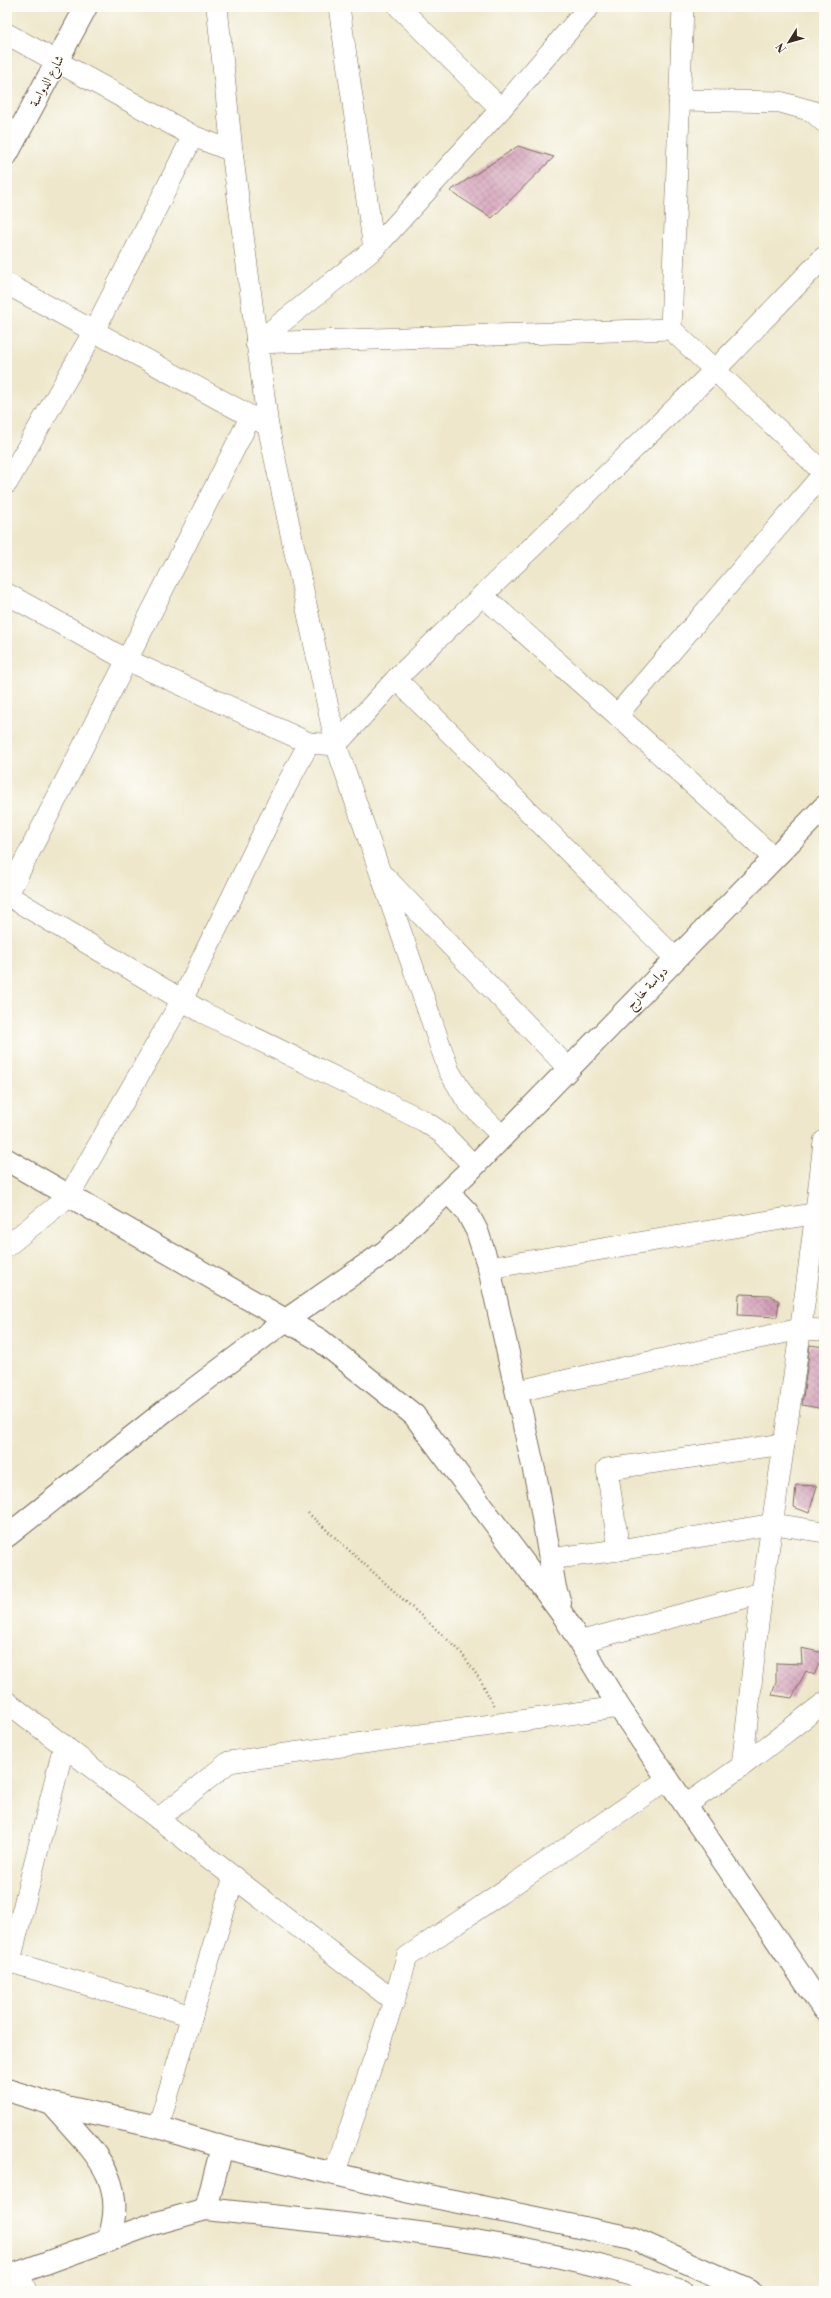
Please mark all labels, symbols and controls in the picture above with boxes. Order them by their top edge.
north arrow [769,22,809,62]
text: N [773,39,790,55]
street label: شارع الدواسة [26,52,70,111]
street label: دواسة خارج [623,963,673,1015]

